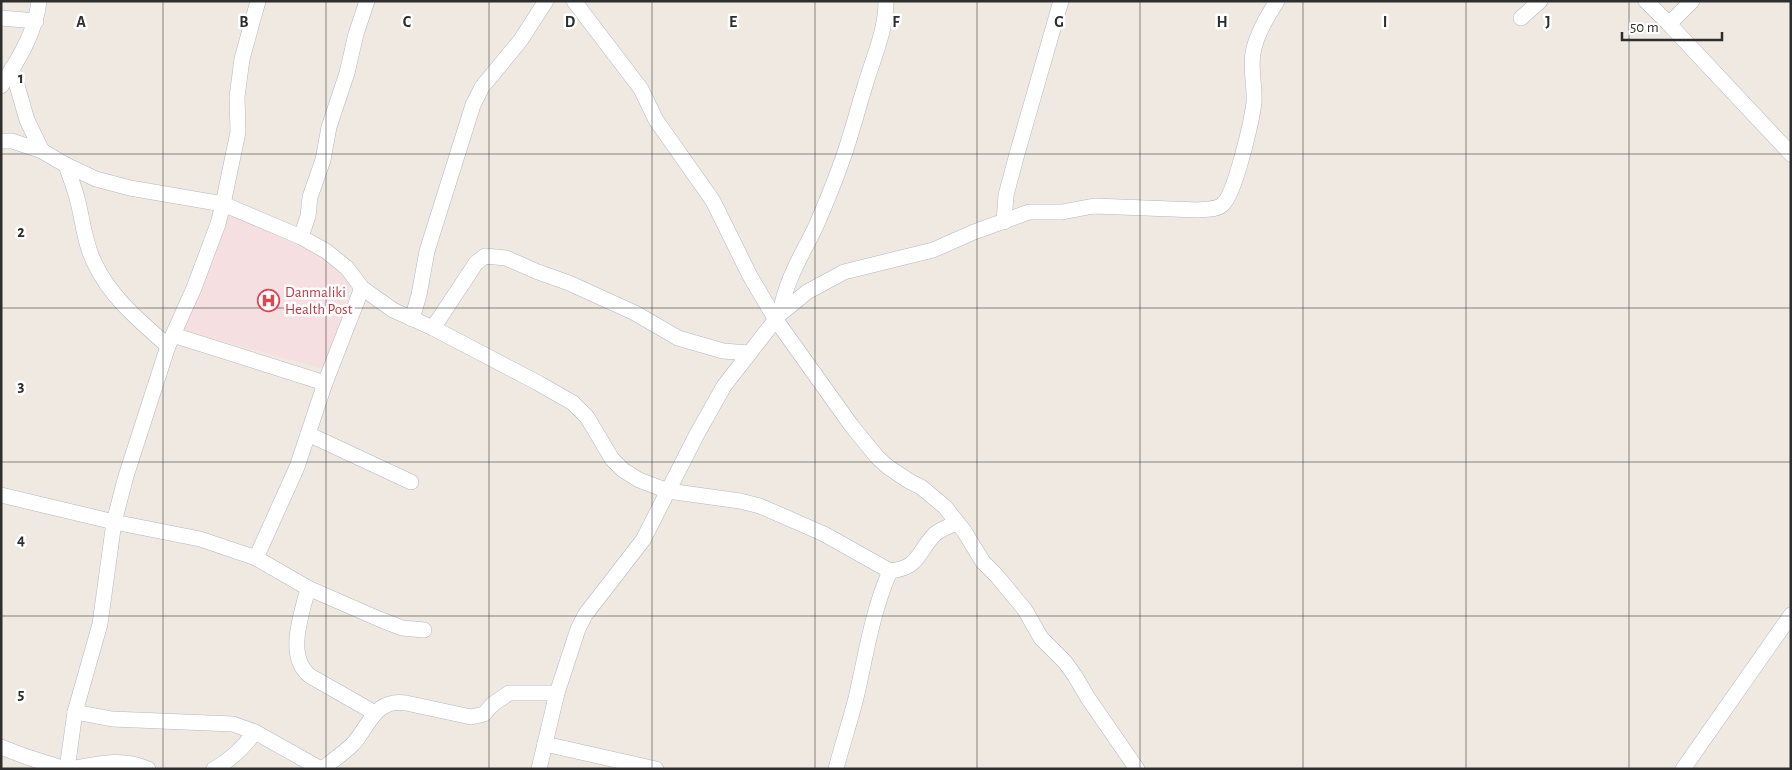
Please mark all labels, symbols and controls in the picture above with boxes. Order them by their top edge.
scale bar [1622,10,1722,42]
text: A [76,14,86,30]
text: B [239,14,249,30]
text: C [403,14,412,30]
text: D [565,14,576,30]
text: E [729,14,737,30]
text: F [892,14,900,30]
text: G [1054,14,1064,30]
text: H [1216,14,1228,30]
text: I [1383,14,1387,30]
text: J [1545,14,1551,30]
text: 50 m [1630,20,1659,35]
text: 1 [18,70,24,86]
text: 2 [17,224,25,240]
place label: Danmaliki Health Post [285,285,353,317]
hospital icon: Danmaliki Health Post [257,289,281,313]
text: 3 [18,378,25,394]
text: 4 [17,532,25,548]
text: 5 [18,686,25,702]

